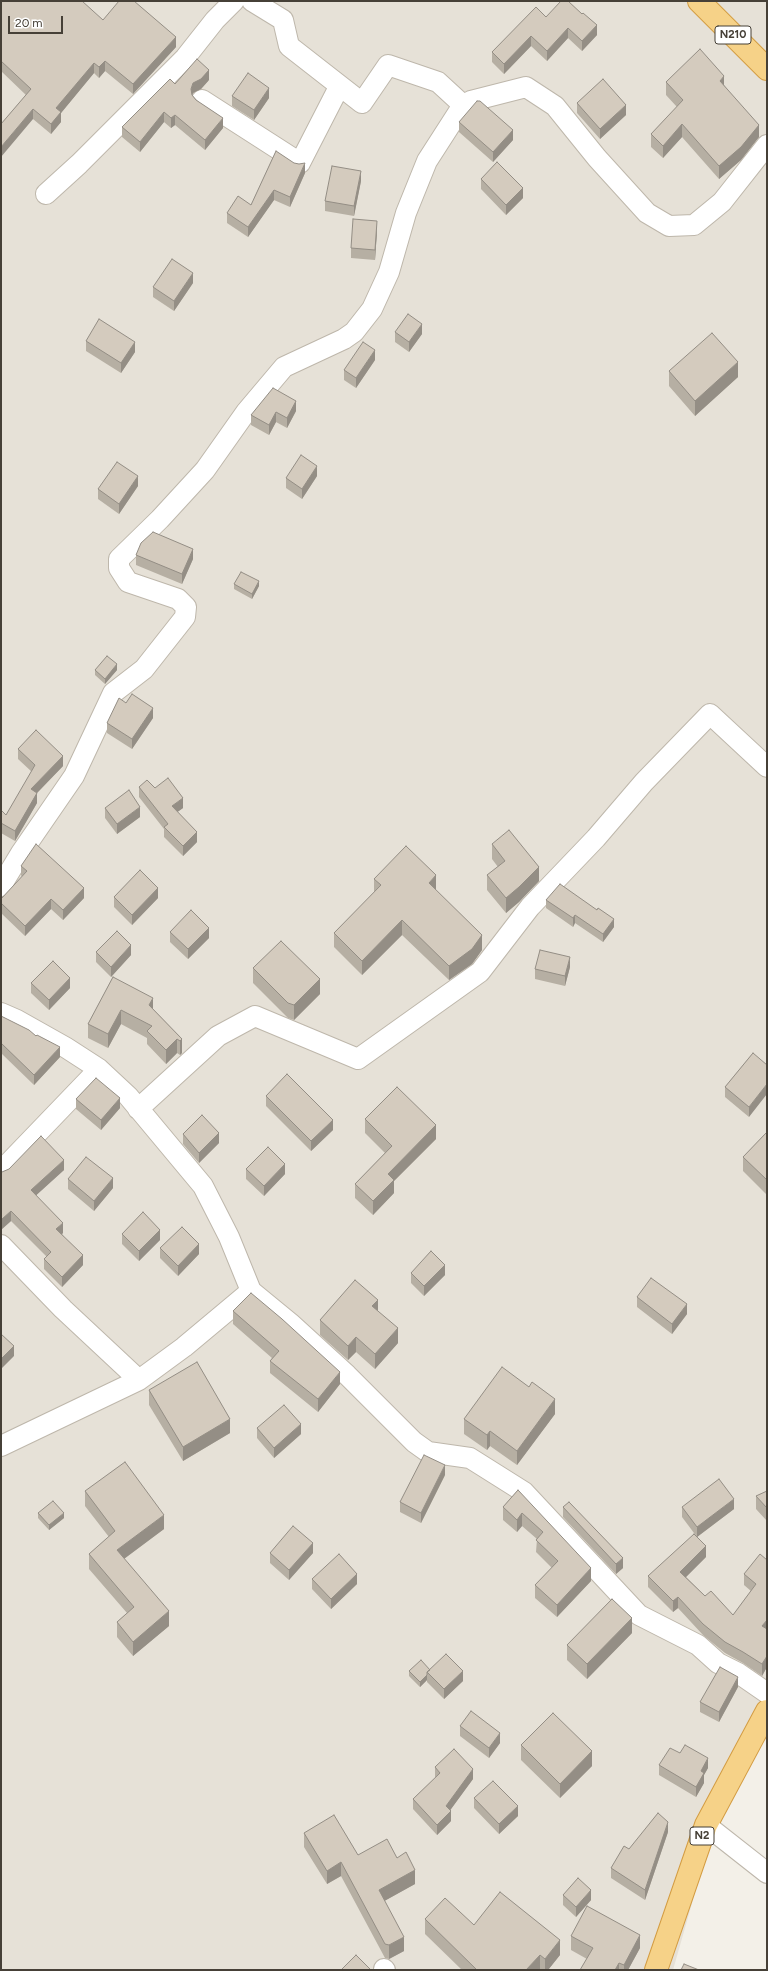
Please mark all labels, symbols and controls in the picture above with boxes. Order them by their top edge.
scale bar [10,8,65,34]
text: 20 m [15,16,43,30]
road number: N210 [715,26,751,44]
road number: N2 [690,1827,714,1845]

